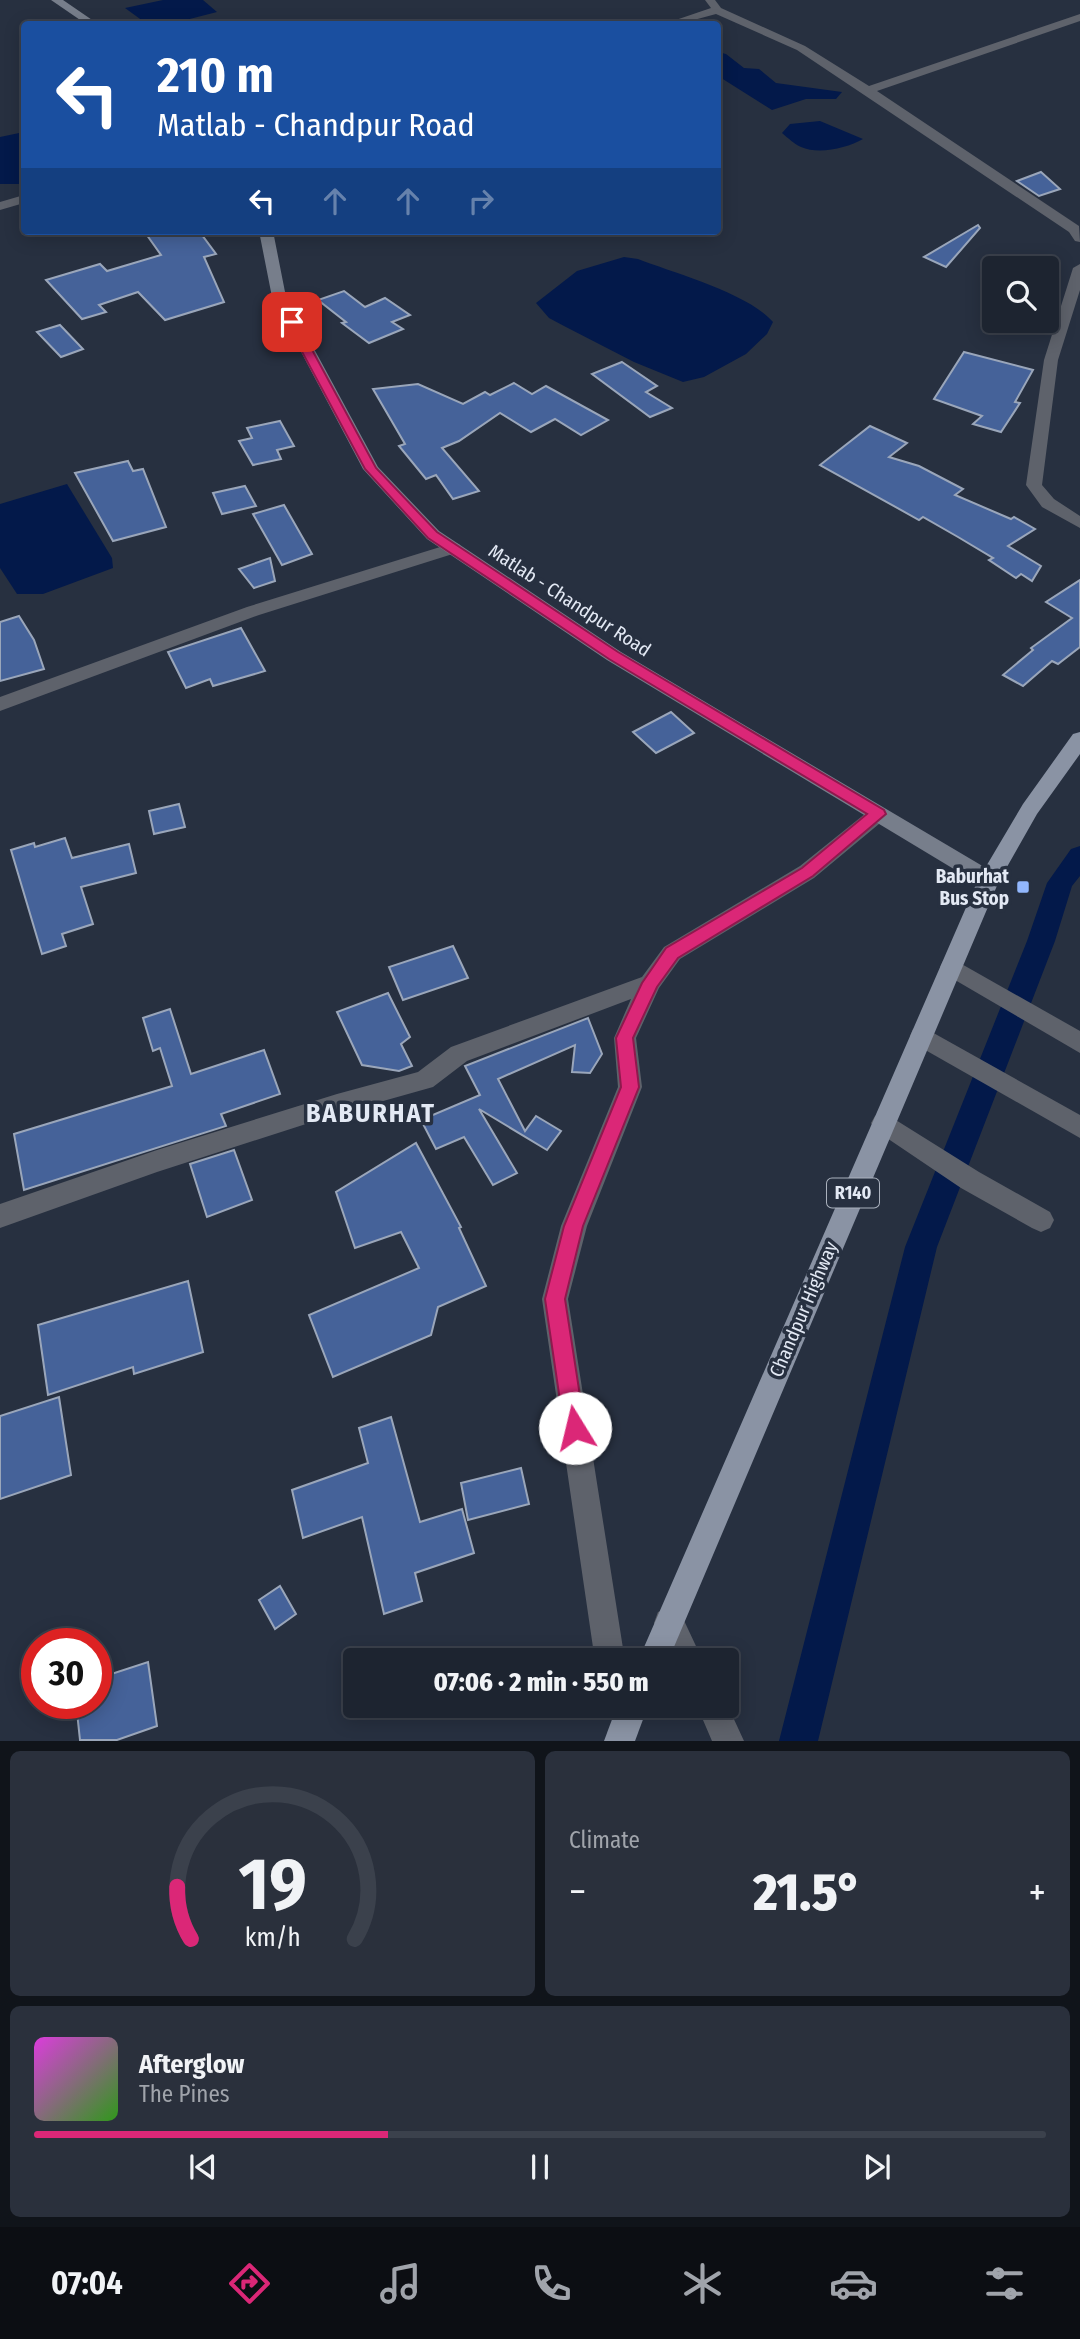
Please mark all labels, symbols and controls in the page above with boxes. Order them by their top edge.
text: 210 m [157,46,274,105]
icon: left [42,49,133,140]
text: Matlab - Chandpur Road [157,106,475,144]
icon: left [243,182,281,220]
icon: ahead [316,182,354,220]
icon: ahead [389,182,427,220]
icon: right [462,182,500,220]
map controls [982,256,1059,333]
button: search [982,256,1059,333]
pin [262,292,322,352]
icon: arrive [273,303,311,341]
street label: Matlab - Chandpur Road [484,539,655,661]
place label: Baburhat Bus Stop [936,865,1009,910]
marker: Baburhat Bus Stop [1015,879,1031,895]
district label: BABURHAT [306,1098,436,1129]
road number: R140 [827,1178,879,1208]
street label: Chandpur Highway [765,1237,843,1380]
position arrow [538,1391,612,1465]
speed limit sign: 30 [21,1628,112,1719]
text: 07:06 · 2 min · 550 m [433,1667,649,1698]
text: Climate [569,1826,640,1854]
text: 19 [238,1842,307,1929]
text: 21.5° [753,1861,862,1924]
text: − [569,1869,586,1915]
text: + [1029,1869,1046,1915]
text: km/h [245,1923,300,1953]
text: Afterglow [139,2049,244,2080]
text: The Pines [139,2080,230,2108]
icon: previous [184,2148,222,2186]
icon: pause [521,2148,559,2186]
icon: next [858,2148,896,2186]
icon: directions [225,2259,274,2308]
icon: music [376,2259,425,2308]
icon: phone [527,2259,576,2308]
icon: climate [678,2259,727,2308]
icon: car [829,2259,878,2308]
icon: filters [980,2259,1029,2308]
text: 07:04 [51,2264,123,2302]

